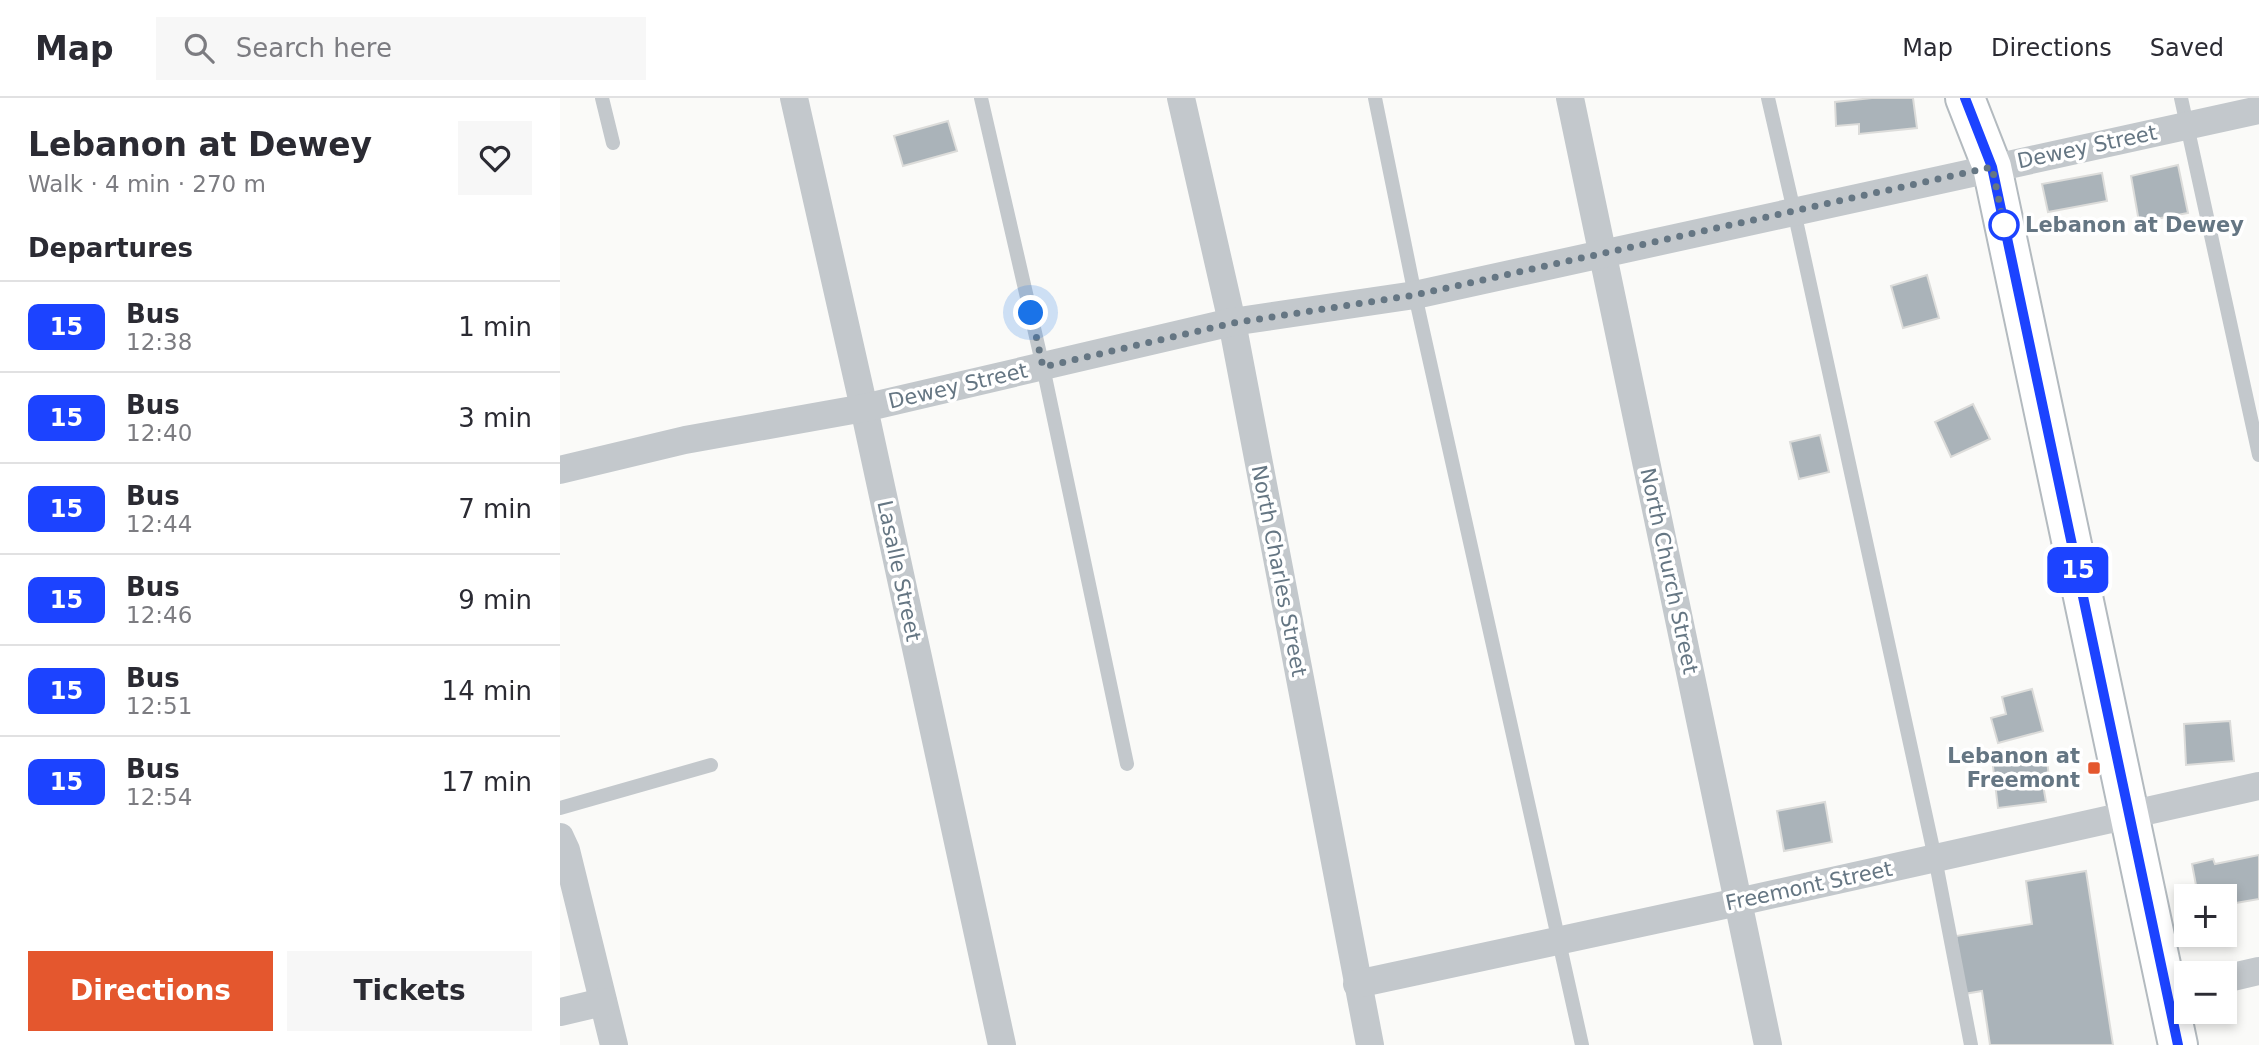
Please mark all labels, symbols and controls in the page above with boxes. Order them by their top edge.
search box [156,17,646,80]
text: Map [35,29,114,68]
icon: search [180,29,218,67]
text: Search here [236,33,392,63]
text: Map [1902,34,1953,62]
text: Directions [1991,34,2112,62]
text: Saved [2150,34,2224,62]
street label: Dewey Street [2015,120,2159,174]
button: heart [458,121,532,195]
text: Lebanon at Dewey [28,125,372,164]
text: Walk · 4 min · 270 m [28,171,266,197]
marker: Lebanon at Dewey [1989,210,2019,240]
place label: Lebanon at Dewey [2025,213,2244,237]
text: Departures [28,233,193,263]
your location [1013,295,1048,330]
text: Bus [126,299,180,329]
text: 1 min [458,312,532,342]
text: 15 [50,313,83,341]
text: 12:38 [126,329,192,355]
street label: Dewey Street [886,358,1030,414]
text: Bus [126,390,180,420]
text: 3 min [458,403,532,433]
text: 15 [50,404,83,432]
text: 12:40 [126,420,192,446]
street label: North Charles Street [1247,463,1311,679]
street label: North Church Street [1635,466,1703,676]
text: Bus [126,481,180,511]
text: 7 min [458,494,532,524]
text: 15 [50,495,83,523]
street label: Lasalle Street [872,498,926,644]
text: 12:44 [126,511,192,537]
line badge: 15 [2046,547,2110,593]
text: 15 [2061,556,2095,584]
text: Bus [126,572,180,602]
text: 9 min [458,585,532,615]
text: 15 [50,586,83,614]
text: 12:46 [126,602,192,628]
text: Bus [126,663,180,693]
text: 14 min [442,676,532,706]
text: 15 [50,677,83,705]
text: 12:51 [126,693,192,719]
place label: Lebanon at Freemont [1947,744,2080,792]
text: Bus [126,754,180,784]
marker: Lebanon at Freemont [2086,760,2102,776]
text: 17 min [442,767,532,797]
text: 15 [50,768,83,796]
text: 12:54 [126,784,192,810]
street label: Freemont Street [1723,857,1895,915]
map controls [2174,884,2237,1024]
button: + [2174,884,2237,947]
button: Directions [28,951,273,1031]
button: Tickets [287,951,532,1031]
button: − [2174,961,2237,1024]

